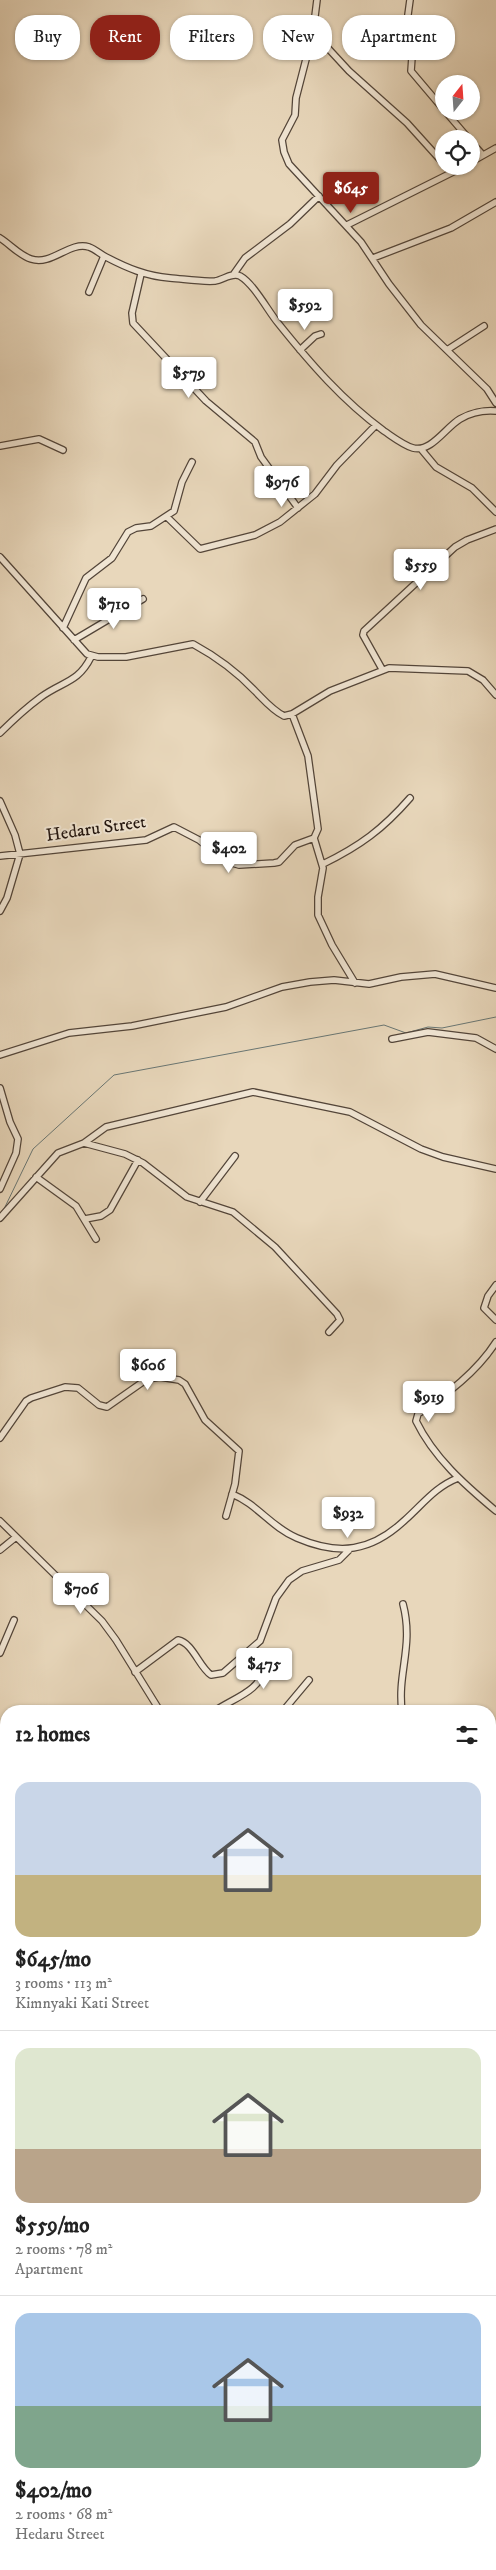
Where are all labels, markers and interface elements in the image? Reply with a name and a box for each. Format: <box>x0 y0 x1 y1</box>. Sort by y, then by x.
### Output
chip: Buy <box>15 15 80 60</box>
chip: Rent <box>90 15 160 60</box>
chip: Filters <box>170 15 253 60</box>
chip: New <box>263 15 332 60</box>
chip: Apartment <box>342 15 455 60</box>
north arrow <box>435 75 480 120</box>
map controls <box>435 75 480 175</box>
button: locate <box>435 130 480 175</box>
pin: $645 <box>321 172 381 214</box>
text: $645 <box>334 178 368 198</box>
pin: $592 <box>275 288 335 331</box>
text: $592 <box>289 295 321 315</box>
pin: $579 <box>159 356 219 399</box>
text: $579 <box>172 363 206 383</box>
pin: $976 <box>252 466 312 508</box>
text: $976 <box>265 472 299 492</box>
pin: $559 <box>391 548 451 591</box>
text: $559 <box>405 555 437 575</box>
pin: $710 <box>84 588 144 630</box>
text: $710 <box>98 594 130 614</box>
street label: Hedaru Street <box>45 811 148 847</box>
pin: $402 <box>199 832 259 874</box>
text: $402 <box>212 838 246 858</box>
pin: $606 <box>118 1348 178 1391</box>
text: $606 <box>131 1355 165 1375</box>
pin: $919 <box>399 1380 459 1423</box>
text: $919 <box>414 1387 444 1407</box>
pin: $932 <box>318 1496 378 1539</box>
text: $932 <box>333 1503 363 1523</box>
pin: $706 <box>51 1572 111 1615</box>
text: $706 <box>64 1579 98 1599</box>
pin: $475 <box>234 1648 294 1690</box>
text: $475 <box>247 1654 281 1674</box>
icon: filters <box>453 1721 481 1749</box>
text: 12 homes <box>15 1722 90 1748</box>
icon: home <box>203 1815 293 1905</box>
text: $645/mo <box>15 1947 91 1973</box>
text: 3 rooms · 113 m² <box>15 1973 112 1993</box>
text: Kimnyaki Kati Street <box>15 1993 149 2013</box>
icon: home <box>203 2080 293 2170</box>
text: $559/mo <box>15 2213 89 2239</box>
text: 2 rooms · 78 m² <box>15 2239 112 2259</box>
text: Apartment <box>15 2259 83 2279</box>
icon: home <box>203 2345 293 2435</box>
text: $402/mo <box>15 2478 92 2504</box>
text: 2 rooms · 68 m² <box>15 2504 112 2524</box>
text: Hedaru Street <box>15 2524 105 2544</box>

